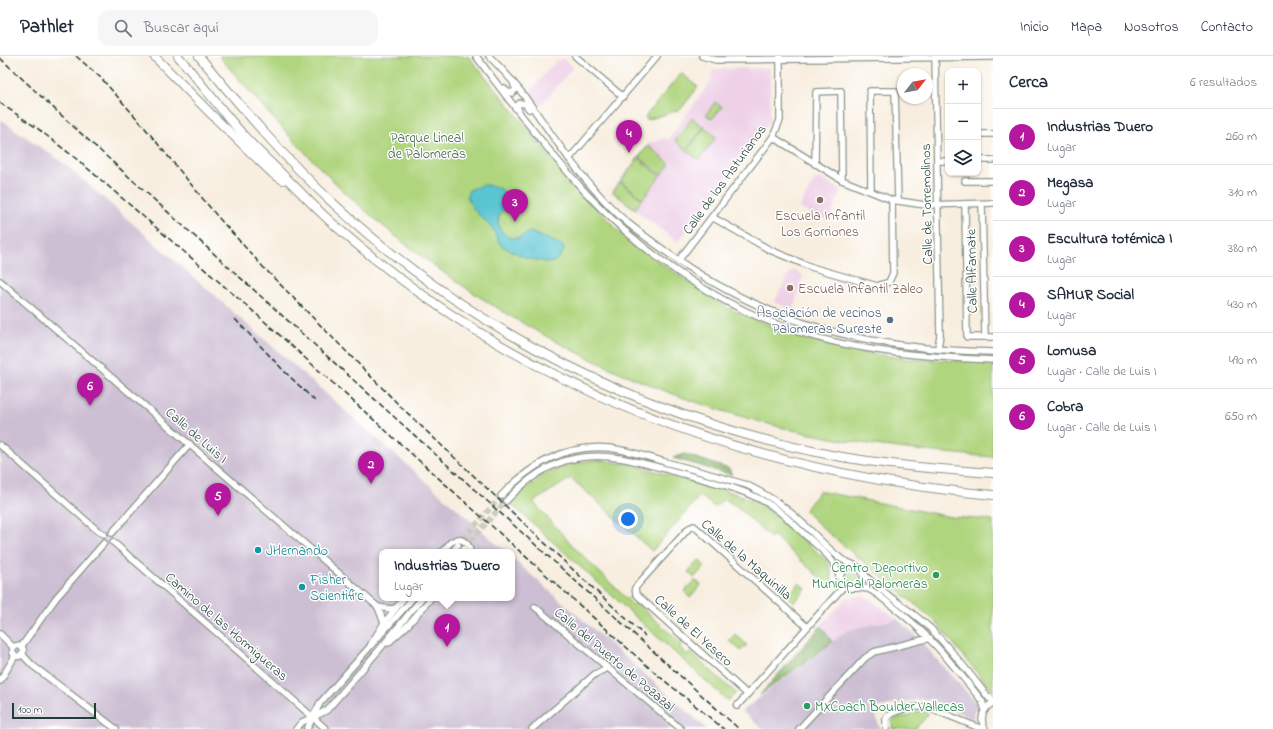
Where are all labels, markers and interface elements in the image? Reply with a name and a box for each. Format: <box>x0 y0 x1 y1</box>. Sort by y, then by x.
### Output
search box <box>98 10 378 46</box>
text: Pathlet <box>20 14 74 41</box>
icon: search <box>112 17 134 39</box>
text: Buscar aquí <box>144 17 219 39</box>
text: Inicio <box>1020 17 1049 38</box>
text: Mapa <box>1071 17 1102 38</box>
text: Nosotros <box>1124 17 1179 38</box>
text: Contacto <box>1201 17 1253 38</box>
north arrow <box>897 68 933 104</box>
map controls <box>945 68 981 176</box>
button: + <box>945 68 981 104</box>
text: Cerca <box>1009 70 1048 95</box>
text: 6 resultados <box>1190 73 1257 92</box>
button: − <box>945 104 981 140</box>
text: Industrias Duero <box>1047 116 1153 138</box>
pin: 4 <box>616 120 642 153</box>
street label: Calle de los Asturianos <box>678 120 772 239</box>
text: 1 <box>1020 127 1024 146</box>
text: 260 m <box>1226 127 1257 146</box>
park label: Parque Lineal de Palomeras <box>388 128 466 165</box>
text: Lugar <box>1047 138 1076 157</box>
button: layers <box>945 140 981 176</box>
street label: Calle de Torremolinos <box>916 143 939 265</box>
text: Megasa <box>1047 172 1093 194</box>
text: 2 <box>1019 183 1025 202</box>
text: 310 m <box>1229 183 1257 202</box>
pin: 3 <box>502 189 528 222</box>
text: Lugar <box>1047 194 1076 213</box>
marker: Escuela Infantil Los Gorriones <box>815 195 825 205</box>
place label: Escuela Infantil Los Gorriones <box>775 206 865 243</box>
street label: Calle Alfarnate <box>961 228 984 313</box>
text: Escultura totémica I <box>1047 228 1173 250</box>
text: 3 <box>1019 239 1025 258</box>
text: 380 m <box>1228 239 1257 258</box>
text: Lugar <box>1047 250 1076 269</box>
place label: Escuela Infantil Zaleo <box>798 279 923 300</box>
marker: Escuela Infantil Zaleo <box>785 283 795 293</box>
text: SAMUR Social <box>1047 284 1134 306</box>
text: 4 <box>1019 295 1025 314</box>
text: 430 m <box>1227 295 1257 314</box>
place label: Asociación de vecinos Palomeras Sureste <box>756 303 883 340</box>
text: Lugar <box>1047 306 1076 325</box>
marker: Asociación de vecinos Palomeras Sureste <box>885 315 895 325</box>
text: Lomusa <box>1047 340 1096 362</box>
text: 5 <box>1018 351 1026 370</box>
text: 490 m <box>1229 351 1257 370</box>
text: Lugar · Calle de Luis I <box>1047 362 1157 381</box>
pin: 6 <box>77 373 103 406</box>
text: Cobra <box>1047 396 1083 418</box>
street label: Calle de Luis I <box>160 403 232 469</box>
text: 6 <box>1019 407 1025 426</box>
text: 650 m <box>1225 407 1257 426</box>
text: Lugar · Calle de Luis I <box>1047 418 1157 437</box>
pin: 2 <box>358 451 384 484</box>
pin: 5 <box>205 483 231 516</box>
your location <box>618 509 638 529</box>
street label: Calle de la Maquinilla <box>696 515 796 606</box>
place label: JHernando <box>266 541 328 562</box>
marker: JHernando <box>253 545 263 555</box>
popup <box>379 549 515 601</box>
text: Industrias Duero <box>394 555 500 577</box>
place label: Centro Deportivo Municipal Palomeras <box>812 558 928 595</box>
street label: Camino de las Hormigueras <box>159 568 292 687</box>
place label: Fisher Scientific <box>309 570 364 607</box>
marker: Centro Deportivo Municipal Palomeras <box>931 570 941 580</box>
text: Lugar <box>394 577 423 596</box>
marker: Fisher Scientific <box>297 582 307 592</box>
street label: Calle de El Yesero <box>649 590 737 672</box>
street label: Calle del Puerto de Pozazal <box>549 603 679 717</box>
pin: 1 <box>434 614 460 647</box>
place label: MXCoach Boulder Vallecas <box>815 697 964 718</box>
scale bar <box>12 701 96 720</box>
marker: MXCoach Boulder Vallecas <box>802 701 812 711</box>
text: 100 m <box>18 702 42 718</box>

